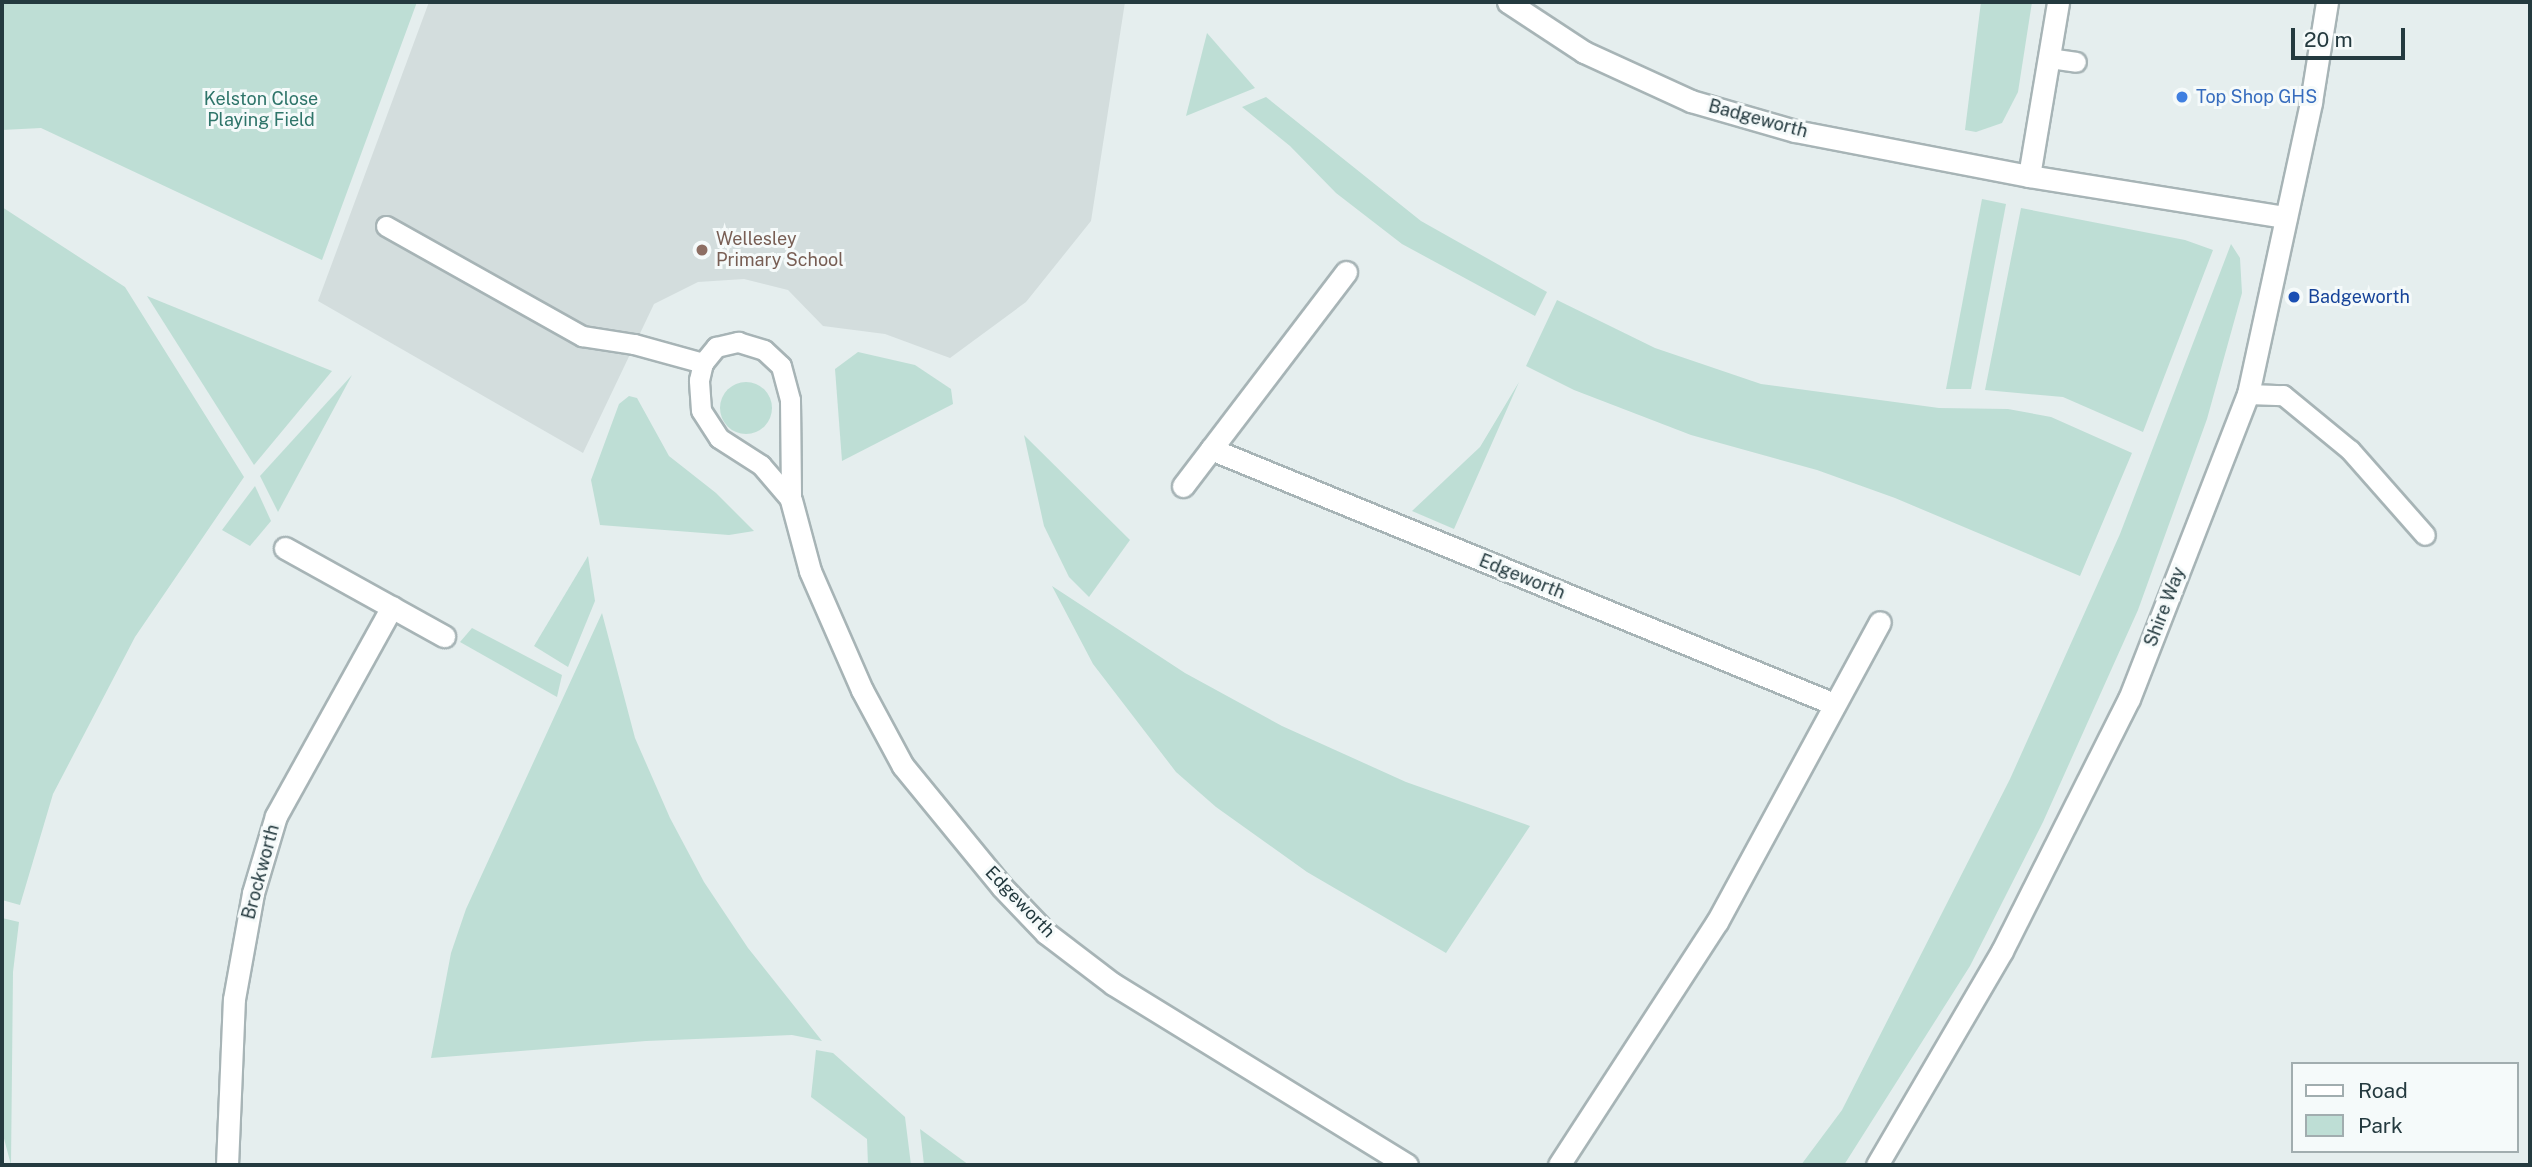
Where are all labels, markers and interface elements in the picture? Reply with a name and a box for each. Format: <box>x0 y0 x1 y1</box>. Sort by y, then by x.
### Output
scale bar <box>2294 14 2408 58</box>
text: 20 m <box>2304 27 2353 52</box>
place label: Top Shop GHS <box>2196 86 2317 108</box>
park label: Kelston Close Playing Field <box>204 89 318 132</box>
marker: Top Shop GHS <box>2174 89 2190 105</box>
street label: Badgeworth <box>1706 95 1810 143</box>
place label: Wellesley Primary School <box>716 229 844 272</box>
marker: Wellesley Primary School <box>694 242 710 258</box>
place label: Badgeworth <box>2308 286 2410 308</box>
marker: Badgeworth <box>2286 289 2302 305</box>
street label: Edgeworth <box>1476 550 1568 604</box>
street label: Shire Way <box>2140 564 2190 650</box>
street label: Brockworth <box>238 822 284 922</box>
street label: Edgeworth <box>981 862 1059 942</box>
legend <box>2290 1062 2518 1153</box>
text: Road <box>2358 1078 2408 1103</box>
text: Park <box>2358 1113 2403 1138</box>

